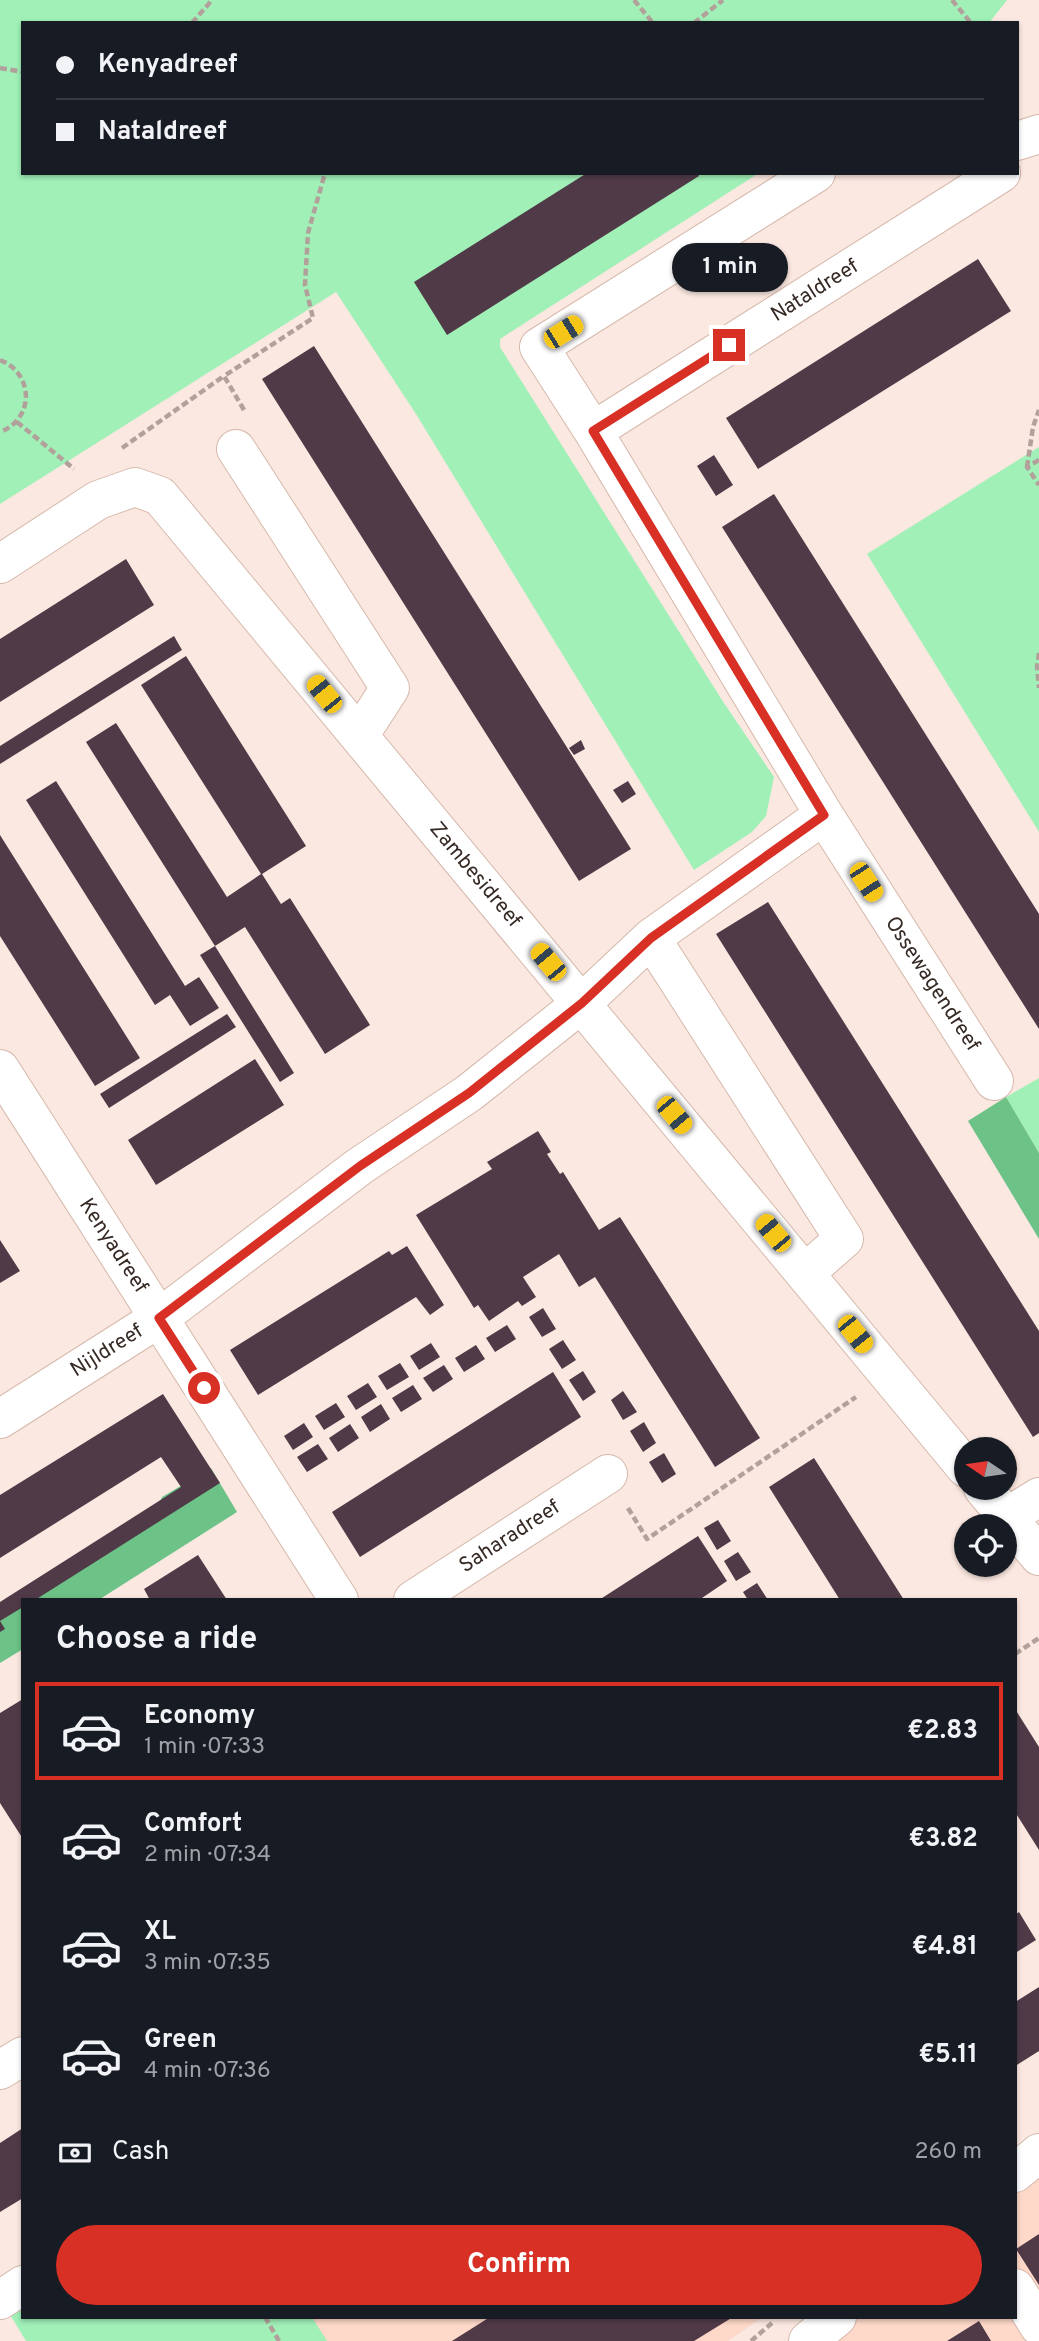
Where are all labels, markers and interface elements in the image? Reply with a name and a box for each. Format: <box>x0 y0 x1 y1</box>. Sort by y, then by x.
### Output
text: Kenyadreef <box>98 49 238 82</box>
text: Nataldreef <box>98 116 227 149</box>
callout: 1 min <box>671 244 787 292</box>
text: 1 min <box>702 253 758 282</box>
street label: Nataldreef <box>766 254 864 328</box>
car <box>540 312 587 352</box>
route end <box>713 329 745 361</box>
car <box>303 671 346 717</box>
street label: Zambesidreef <box>423 816 527 934</box>
car <box>846 859 887 905</box>
street label: Ossewagendreef <box>878 911 986 1057</box>
car <box>527 939 570 985</box>
car <box>653 1092 696 1138</box>
street label: Kenyadreef <box>72 1193 154 1299</box>
car <box>752 1210 795 1256</box>
car <box>834 1311 877 1357</box>
street label: Nijldreef <box>66 1318 148 1384</box>
route start <box>188 1372 220 1404</box>
north arrow <box>954 1437 1017 1500</box>
map controls <box>954 1437 1017 1577</box>
street label: Saharadreef <box>454 1494 566 1580</box>
button: locate <box>954 1514 1017 1577</box>
text: Choose a ride <box>56 1620 257 1660</box>
icon: car <box>60 1700 123 1763</box>
text: Economy <box>144 1700 255 1733</box>
text: €2.83 <box>907 1715 978 1748</box>
text: 1 min · 07:33 <box>144 1733 265 1762</box>
icon: car <box>60 1808 123 1871</box>
text: Comfort <box>144 1808 242 1841</box>
text: €3.82 <box>908 1823 978 1856</box>
text: 2 min · 07:34 <box>144 1841 271 1870</box>
icon: car <box>60 1916 123 1979</box>
text: XL <box>144 1916 176 1949</box>
text: €4.81 <box>912 1931 978 1964</box>
text: 3 min · 07:35 <box>144 1949 271 1978</box>
icon: car <box>60 2024 123 2087</box>
text: Green <box>144 2024 217 2057</box>
text: €5.11 <box>918 2039 978 2072</box>
text: 4 min · 07:36 <box>144 2057 271 2086</box>
icon: cash <box>56 2134 94 2172</box>
text: Cash <box>112 2136 169 2169</box>
text: 260 m <box>915 2138 982 2167</box>
button: Confirm <box>56 2225 982 2305</box>

